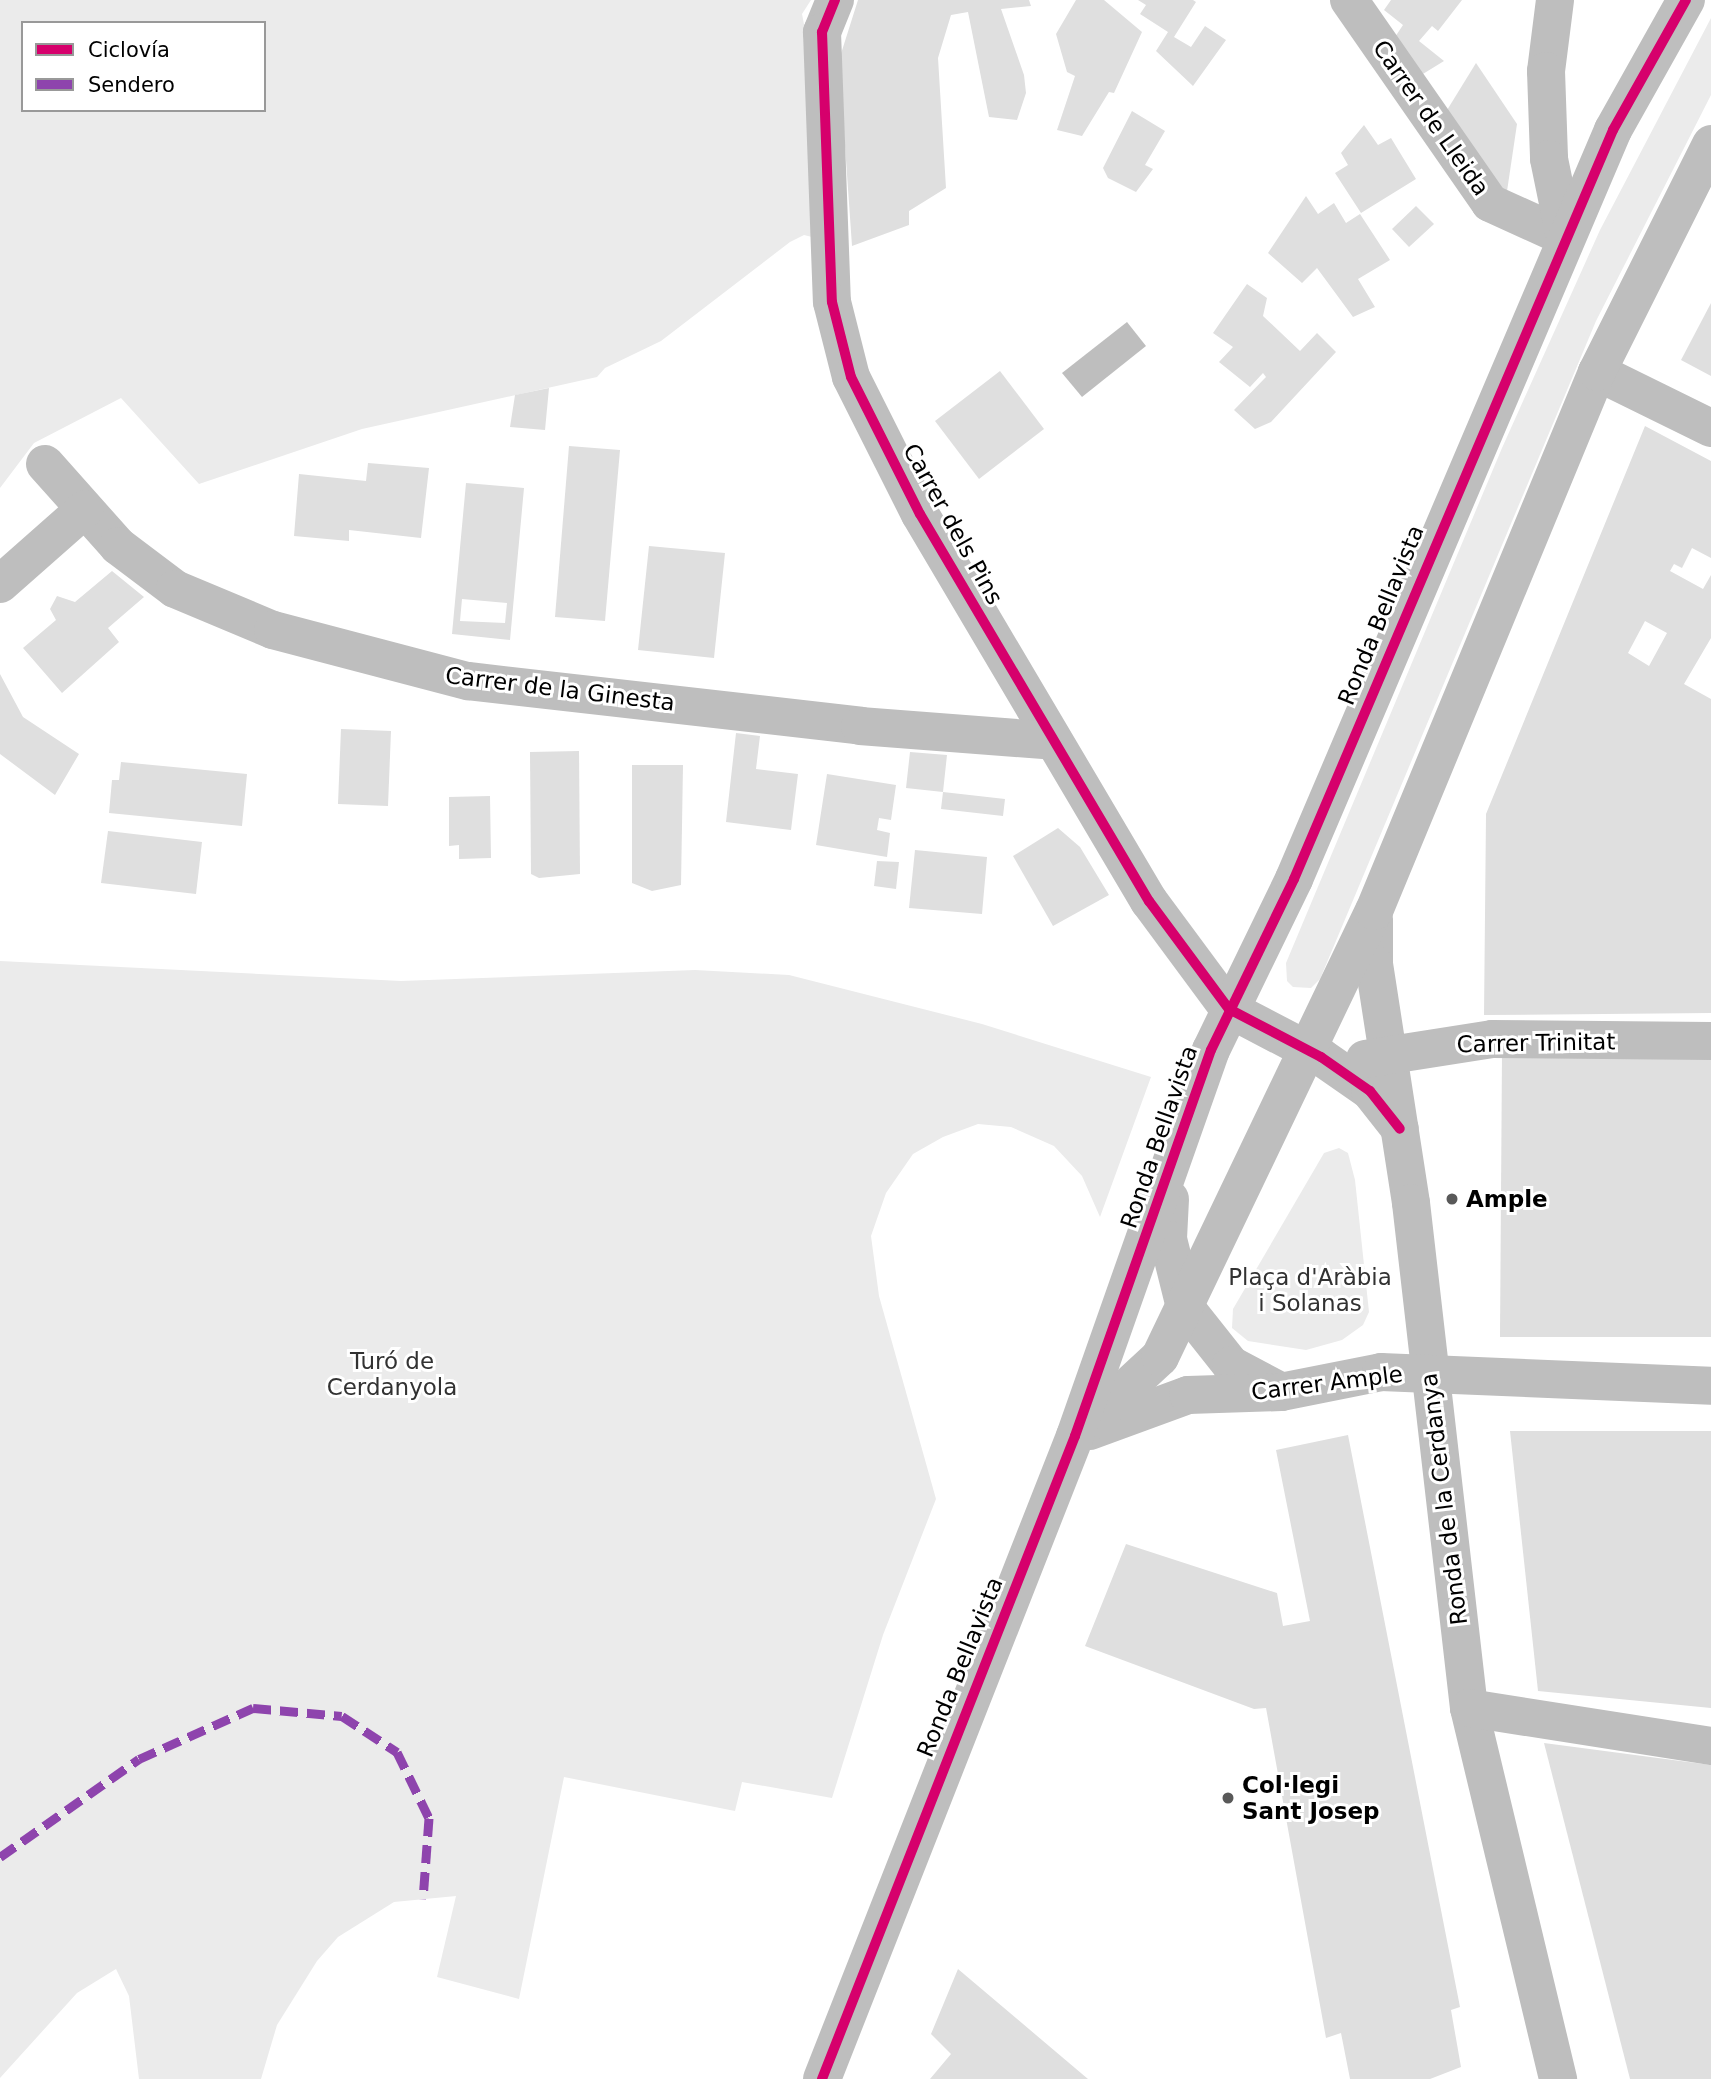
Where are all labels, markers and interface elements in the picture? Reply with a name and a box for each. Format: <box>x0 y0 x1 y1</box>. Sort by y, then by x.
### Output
legend <box>21 21 266 112</box>
street label: Carrer de Lleida <box>1367 35 1495 201</box>
text: Ciclovía <box>88 38 170 62</box>
text: Sendero <box>88 73 175 97</box>
street label: Carrer dels Pins <box>897 439 1009 609</box>
street label: Ronda Bellavista <box>1332 521 1430 709</box>
street label: Carrer de la Ginesta <box>444 661 676 717</box>
street label: Carrer Trinitat <box>1456 1028 1616 1058</box>
street label: Ronda Bellavista <box>1115 1042 1203 1232</box>
place label: Ample <box>1466 1185 1548 1213</box>
marker: Ample <box>1444 1191 1460 1207</box>
park label: Plaça d'Aràbia i Solanas <box>1228 1263 1392 1317</box>
park label: Turó de Cerdanyola <box>327 1347 457 1401</box>
street label: Carrer Ample <box>1250 1360 1404 1406</box>
street label: Ronda de la Cerdanya <box>1415 1371 1473 1627</box>
street label: Ronda Bellavista <box>911 1573 1009 1761</box>
place label: Col·legi Sant Josep <box>1242 1771 1380 1825</box>
marker: Col·legi Sant Josep <box>1220 1790 1236 1806</box>

